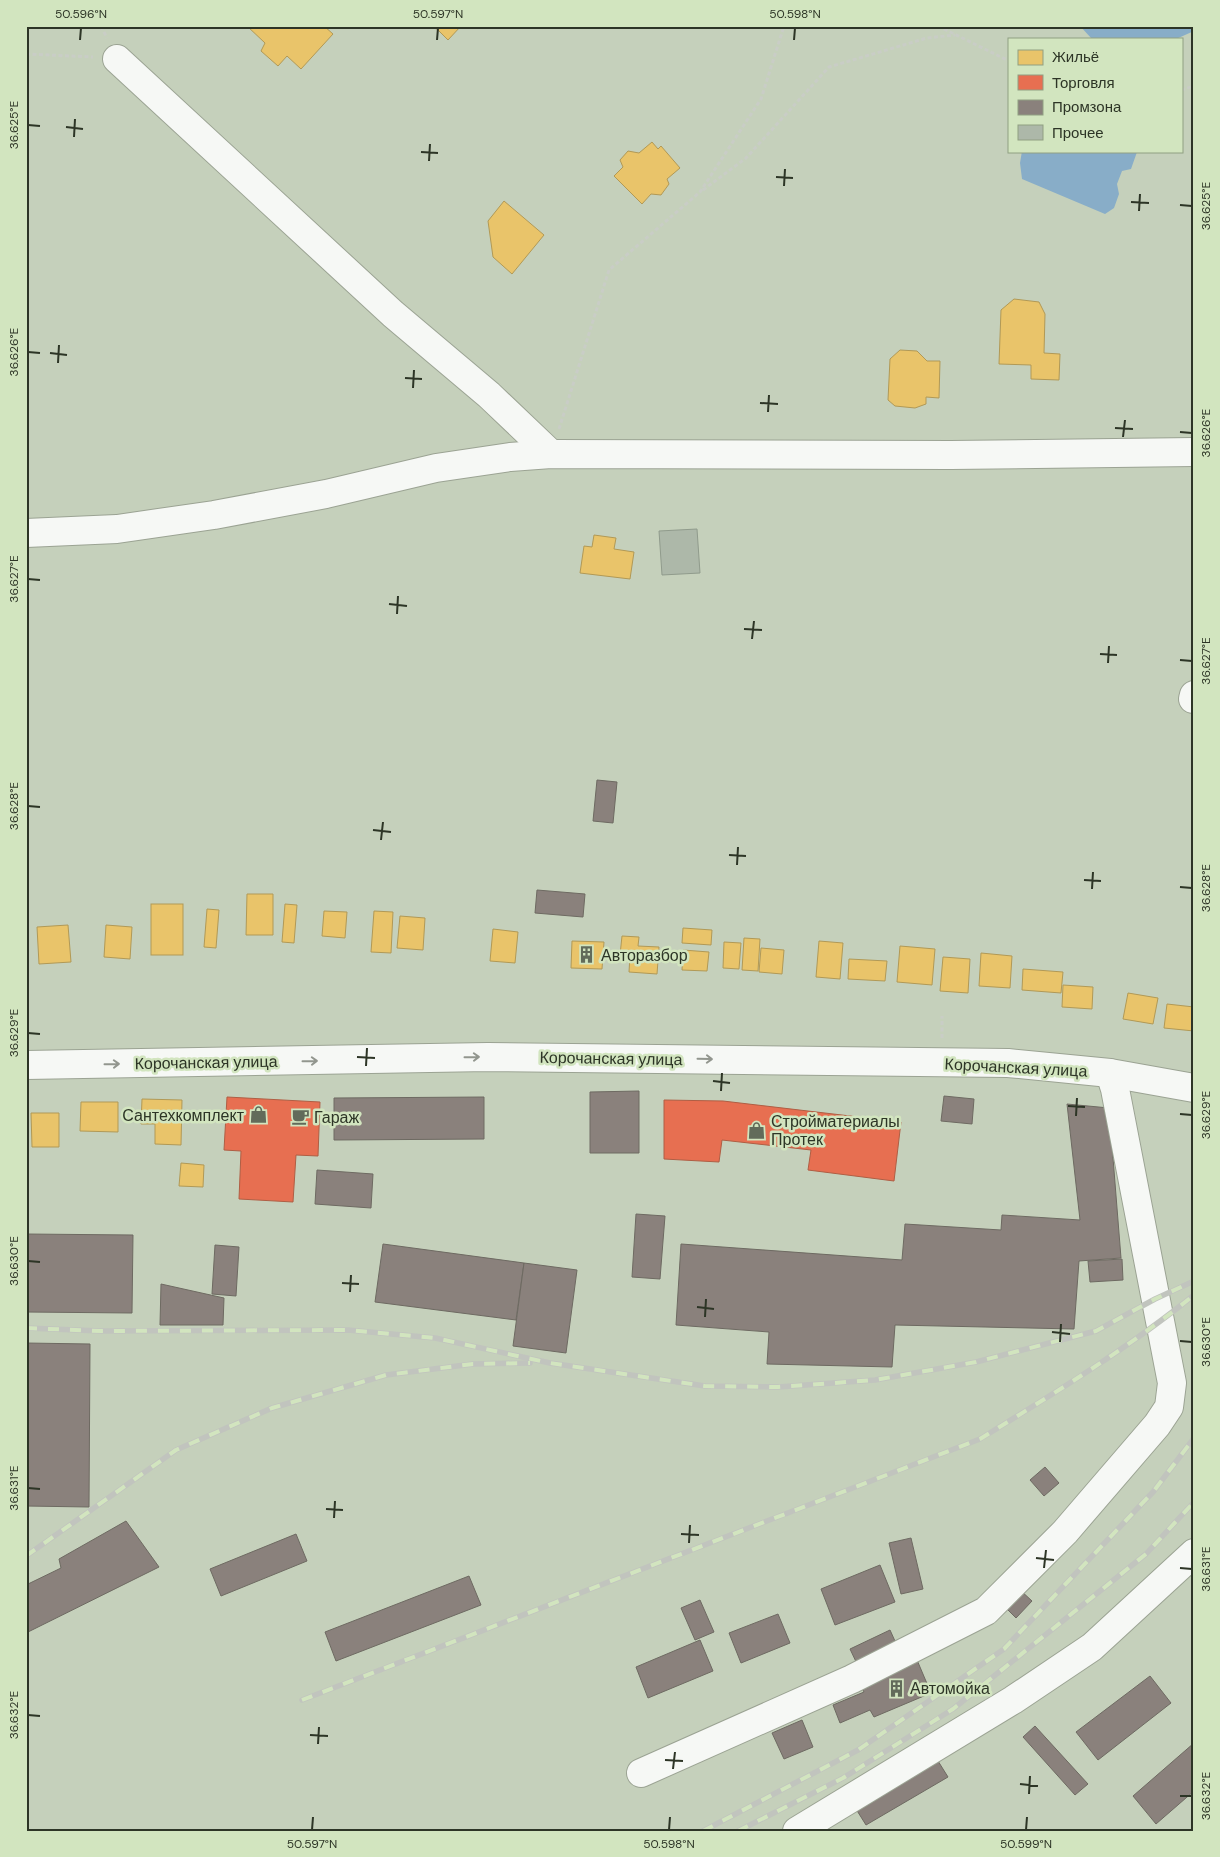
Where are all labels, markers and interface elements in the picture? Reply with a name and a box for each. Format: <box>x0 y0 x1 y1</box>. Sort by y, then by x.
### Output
text: 50.596°N <box>55 6 107 22</box>
text: 50.597°N <box>413 6 463 22</box>
text: 50.598°N <box>769 6 821 22</box>
legend <box>1008 38 1182 152</box>
text: Жильё <box>1052 47 1099 67</box>
text: Торговля <box>1052 73 1115 93</box>
text: Промзона <box>1052 97 1122 117</box>
text: 36.625°E <box>6 101 22 149</box>
text: Прочее <box>1052 123 1104 143</box>
text: 36.625°E <box>1198 182 1214 230</box>
text: 36.626°E <box>6 327 22 376</box>
text: 36.626°E <box>1198 408 1214 457</box>
text: 36.627°E <box>6 555 22 603</box>
text: 36.627°E <box>1198 637 1214 685</box>
text: 36.628°E <box>6 782 22 830</box>
text: 36.628°E <box>1198 864 1214 912</box>
building icon: Авторазбор <box>577 945 597 965</box>
place label: Авторазбор <box>601 945 688 966</box>
text: 36.629°E <box>6 1008 22 1057</box>
street label: Корочанская улица <box>539 1047 683 1070</box>
street label: Корочанская улица <box>134 1051 278 1074</box>
one-way arrow <box>464 1052 480 1062</box>
street label: Корочанская улица <box>944 1053 1088 1082</box>
one-way arrow <box>696 1054 713 1064</box>
one-way arrow <box>302 1056 318 1065</box>
one-way arrow <box>104 1059 120 1069</box>
text: 36.629°E <box>1198 1090 1214 1139</box>
place label: Сантехкомплект <box>122 1105 245 1126</box>
shop icon: Сантехкомплект <box>248 1105 268 1125</box>
cafe icon: Гараж <box>290 1107 310 1127</box>
place label: Гараж <box>314 1107 359 1128</box>
place label: Стройматериалы Протек <box>771 1111 900 1150</box>
shop icon: Стройматериалы Протек <box>747 1120 767 1140</box>
text: 36.630°E <box>6 1236 22 1286</box>
text: 36.630°E <box>1198 1317 1214 1367</box>
text: 36.631°E <box>6 1465 22 1511</box>
text: 36.631°E <box>1198 1546 1214 1592</box>
building icon: Автомойка <box>886 1678 906 1698</box>
place label: Автомойка <box>910 1678 990 1699</box>
text: 36.632°E <box>6 1690 22 1739</box>
text: 36.632°E <box>1198 1771 1214 1820</box>
text: 50.597°N <box>287 1836 337 1852</box>
text: 50.598°N <box>643 1836 695 1852</box>
text: 50.599°N <box>1000 1836 1052 1852</box>

